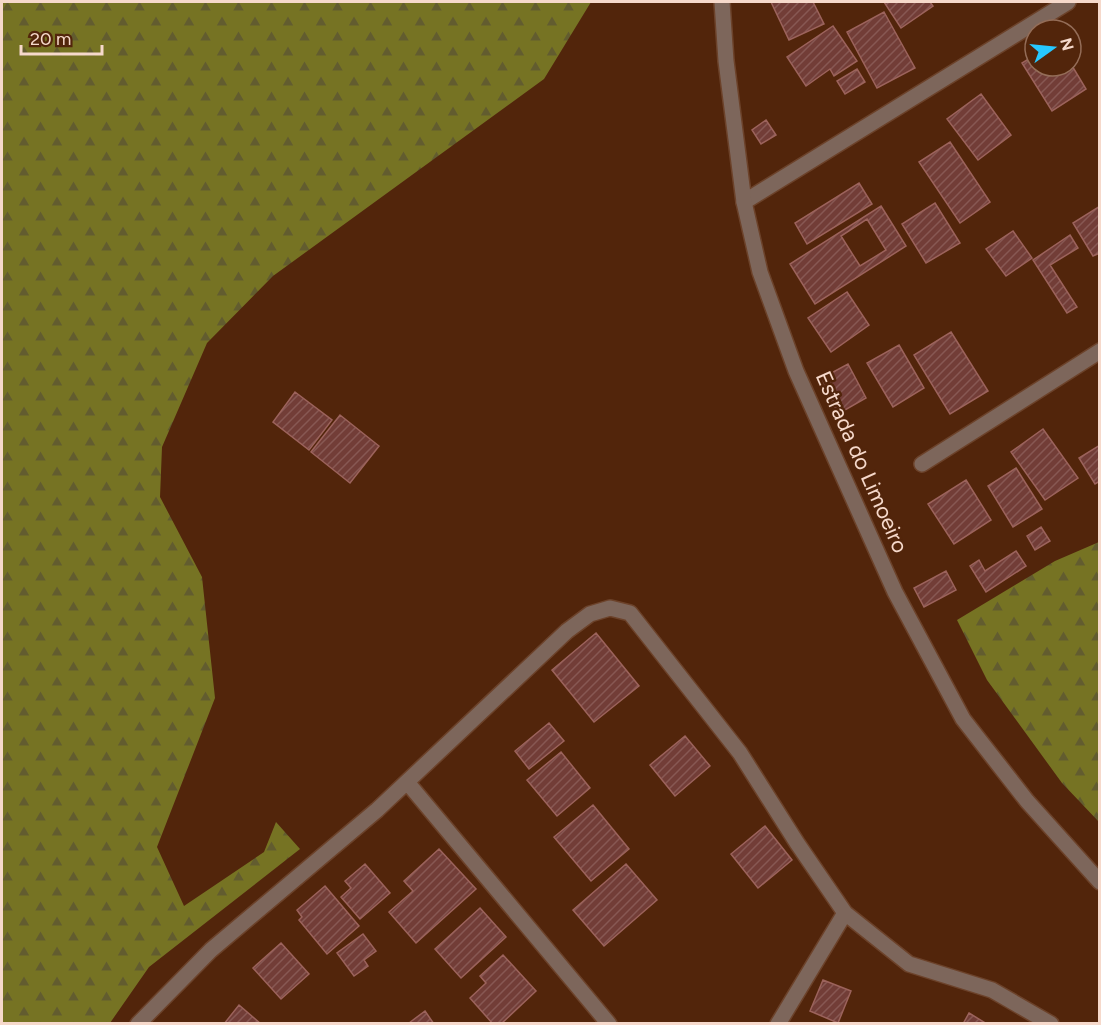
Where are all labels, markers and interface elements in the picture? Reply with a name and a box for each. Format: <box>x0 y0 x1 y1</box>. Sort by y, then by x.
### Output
scale bar <box>21 18 102 56</box>
north arrow <box>1023 18 1083 78</box>
text: 20 m <box>30 28 71 50</box>
text: N <box>1056 36 1078 53</box>
street label: Estrada do Limoeiro <box>810 367 914 557</box>

